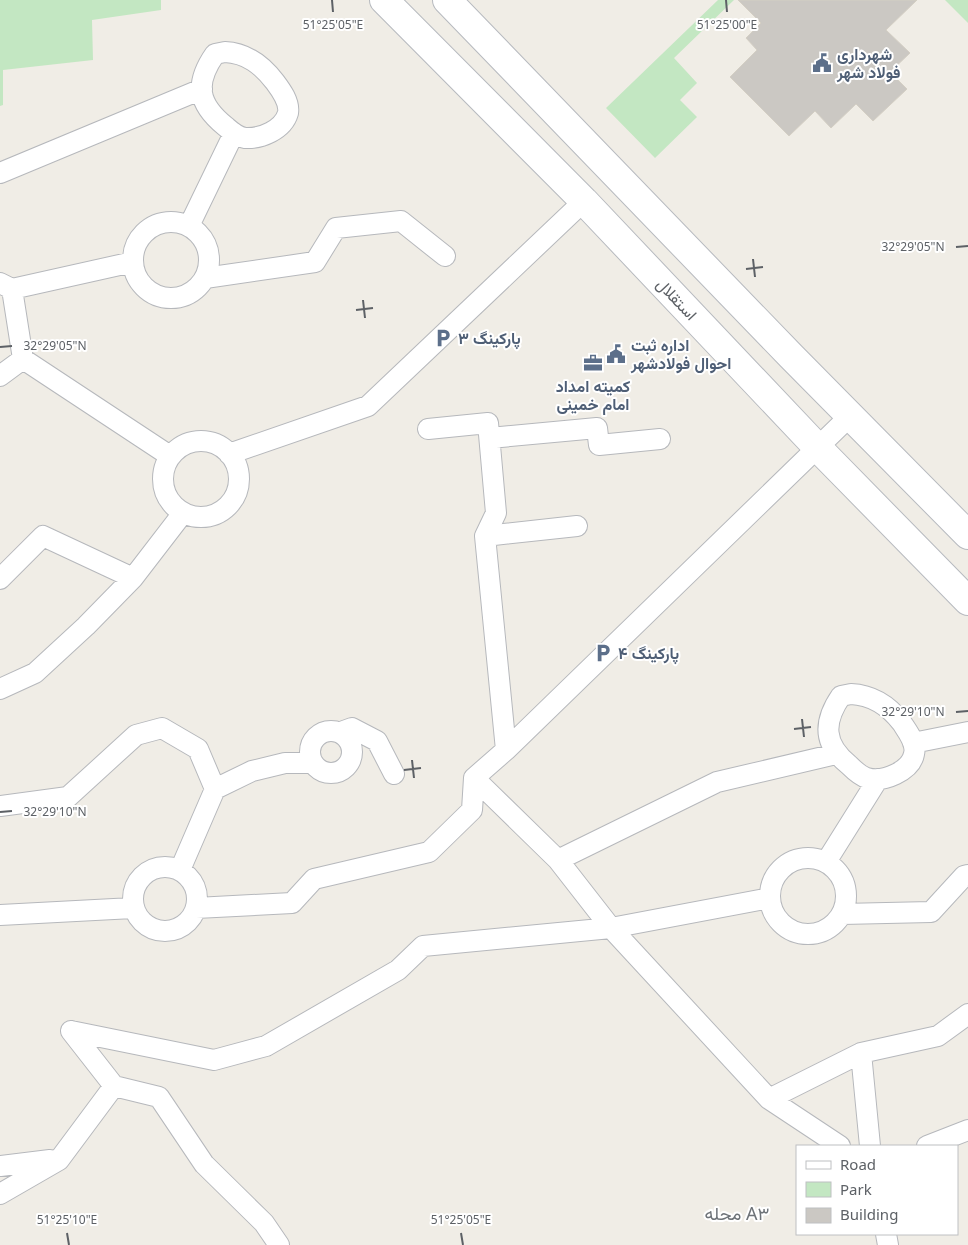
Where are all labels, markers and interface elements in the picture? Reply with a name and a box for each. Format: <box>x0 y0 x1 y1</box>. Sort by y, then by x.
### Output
text: 51°25'05"E <box>303 16 363 33</box>
text: 51°25'00"E <box>697 16 757 33</box>
place label: شهرداری فولاد شهر <box>836 43 900 83</box>
public building icon: شهرداری فولاد شهر <box>811 52 833 74</box>
text: 32°29'05"N <box>881 238 945 255</box>
street label: استقلال <box>652 273 702 325</box>
parking icon: پارکینگ ۳ <box>432 327 454 349</box>
place label: پارکینگ ۳ <box>458 327 521 350</box>
place label: اداره ثبت احوال فولادشهر <box>630 334 731 374</box>
text: 32°29'05"N <box>23 337 87 354</box>
public building icon: اداره ثبت احوال فولادشهر <box>605 343 627 365</box>
office icon: کمیته امداد امام خمینی <box>582 352 604 374</box>
place label: کمیته امداد امام خمینی <box>556 375 630 415</box>
parking icon: پارکینگ ۴ <box>592 642 614 664</box>
place label: پارکینگ ۴ <box>618 642 679 665</box>
text: 32°29'10"N <box>881 703 945 720</box>
text: 32°29'10"N <box>23 803 87 820</box>
legend <box>796 1145 958 1235</box>
text: Road <box>840 1154 876 1174</box>
text: Park <box>840 1179 872 1199</box>
district label: محله A۳ <box>705 1201 769 1225</box>
text: Building <box>840 1204 898 1224</box>
text: 51°25'10"E <box>37 1211 97 1228</box>
text: 51°25'05"E <box>431 1211 491 1228</box>

